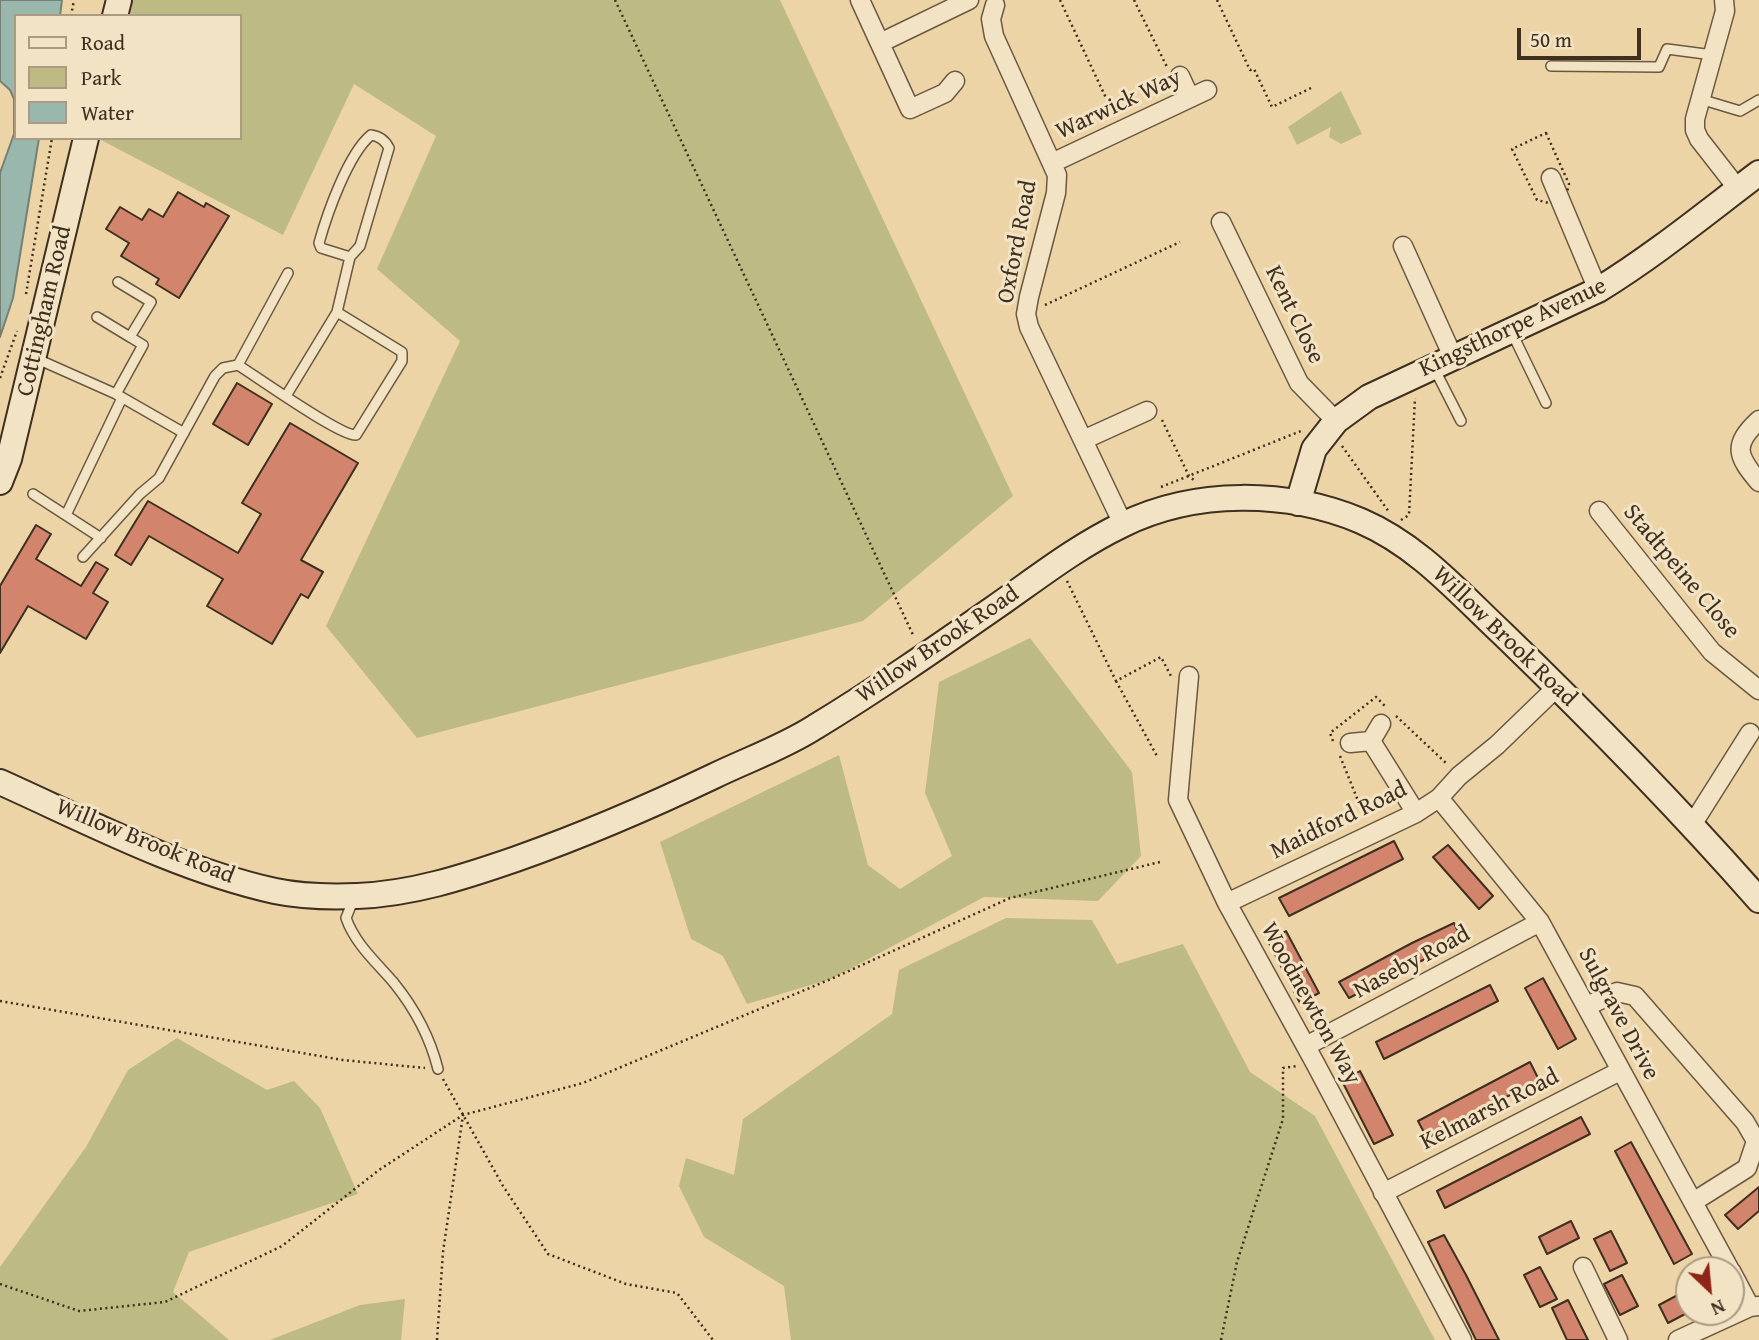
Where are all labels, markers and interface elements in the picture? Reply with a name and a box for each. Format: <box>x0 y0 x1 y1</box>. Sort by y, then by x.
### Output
legend <box>14 14 242 140</box>
scale bar <box>1521 14 1645 58</box>
text: 50 m <box>1530 24 1572 55</box>
text: Road <box>81 27 125 58</box>
text: Park <box>81 62 122 93</box>
street label: Warwick Way <box>1052 63 1186 147</box>
text: Water <box>81 97 134 128</box>
street label: Oxford Road <box>992 178 1044 306</box>
street label: Cottingham Road <box>11 223 79 399</box>
street label: Kent Close <box>1258 261 1330 369</box>
street label: Kingsthorpe Avenue <box>1415 272 1611 384</box>
street label: Stadtpeine Close <box>1616 499 1746 645</box>
street label: Willow Brook Road <box>1426 561 1582 713</box>
street label: Willow Brook Road <box>851 580 1025 710</box>
street label: Maidford Road <box>1266 776 1412 866</box>
street label: Willow Brook Road <box>51 793 239 891</box>
street label: Woodnewton Way <box>1254 918 1366 1090</box>
street label: Naseby Road <box>1349 920 1475 1006</box>
street label: Sulgrave Drive <box>1571 943 1665 1085</box>
street label: Kelmarsh Road <box>1416 1063 1564 1157</box>
north arrow <box>1675 1256 1745 1326</box>
text: N <box>1706 1293 1730 1323</box>

